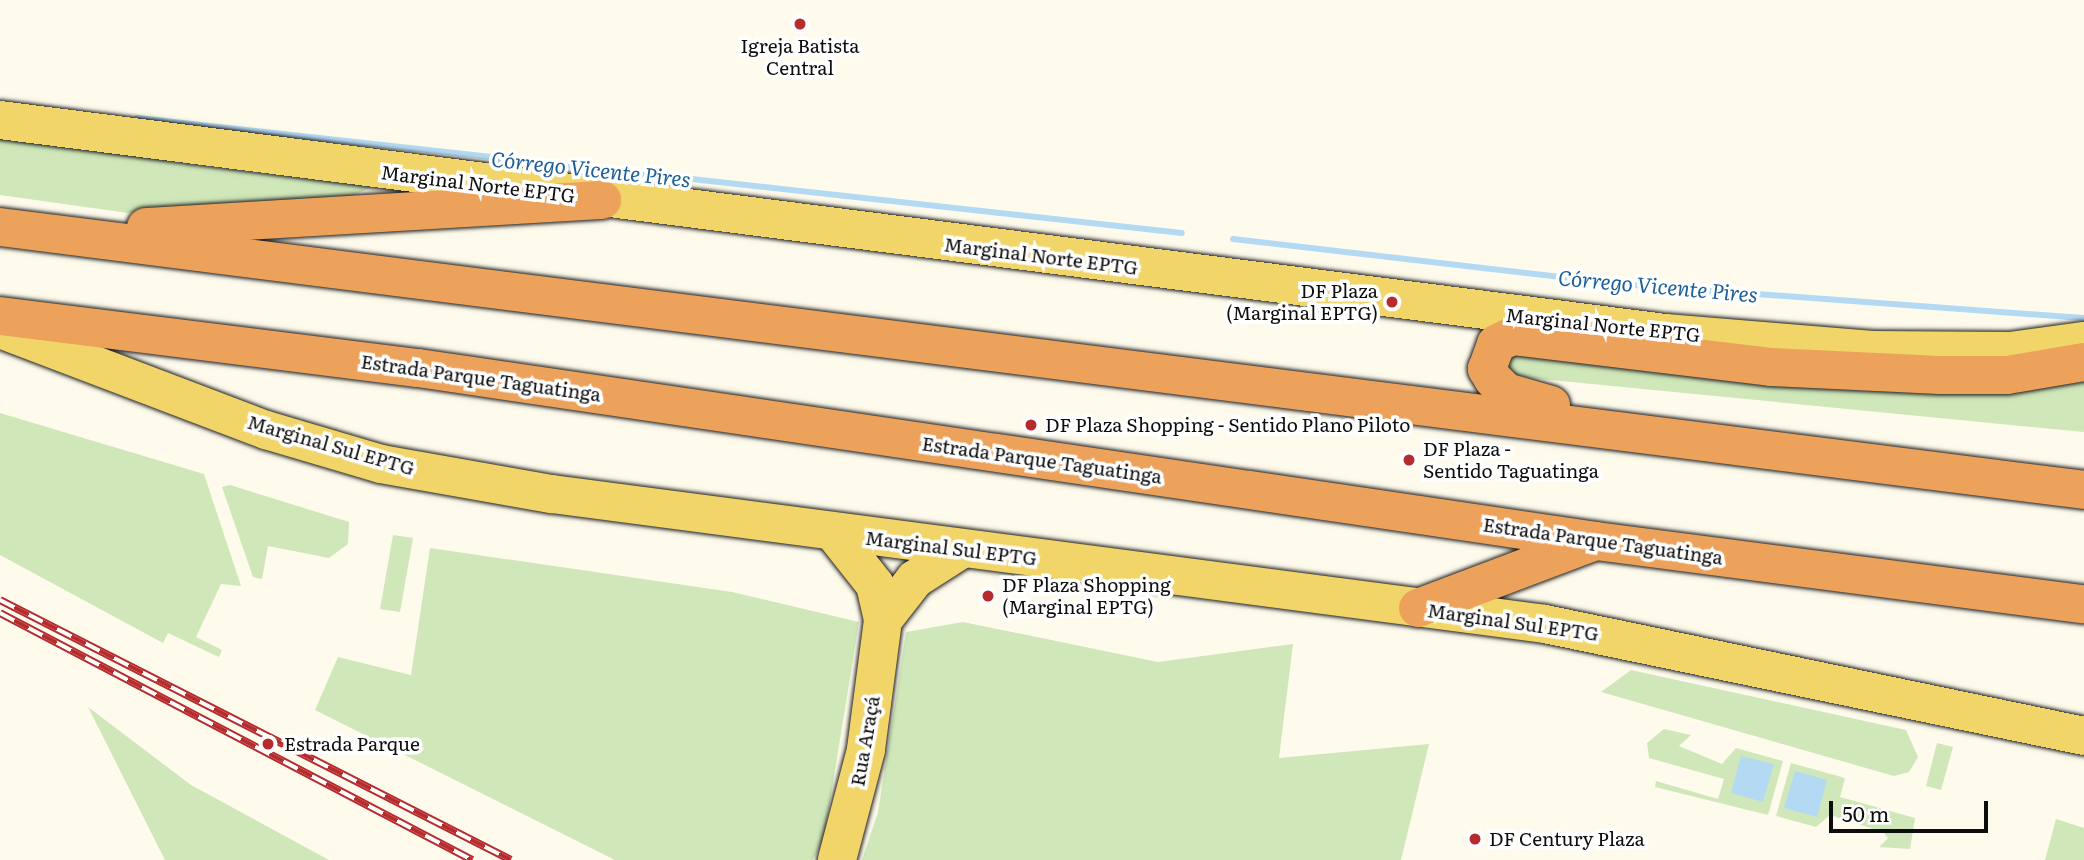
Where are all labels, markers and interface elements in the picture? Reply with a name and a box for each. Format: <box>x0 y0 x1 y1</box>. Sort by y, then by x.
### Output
marker: Igreja Batista Central <box>792 16 808 32</box>
place label: Igreja Batista Central <box>741 35 859 79</box>
water label: Córrego Vicente Pires <box>490 145 692 191</box>
street label: Marginal Norte EPTG <box>380 161 576 207</box>
street label: Marginal Norte EPTG <box>943 233 1139 279</box>
water label: Córrego Vicente Pires <box>1557 264 1759 306</box>
place label: DF Plaza (Marginal EPTG) <box>1226 280 1378 324</box>
marker: DF Plaza (Marginal EPTG) <box>1384 294 1400 310</box>
street label: Marginal Norte EPTG <box>1505 303 1701 347</box>
street label: Estrada Parque Taguatinga <box>359 350 603 406</box>
street label: Marginal Sul EPTG <box>245 410 417 480</box>
place label: DF Plaza Shopping - Sentido Plano Piloto <box>1045 414 1410 436</box>
marker: DF Plaza Shopping - Sentido Plano Piloto <box>1023 417 1039 433</box>
street label: Estrada Parque Taguatinga <box>920 432 1164 488</box>
place label: DF Plaza - Sentido Taguatinga <box>1423 438 1599 482</box>
marker: DF Plaza - Sentido Taguatinga <box>1401 452 1417 468</box>
street label: Estrada Parque Taguatinga <box>1481 513 1725 569</box>
street label: Marginal Sul EPTG <box>864 526 1038 570</box>
place label: DF Plaza Shopping (Marginal EPTG) <box>1002 574 1171 618</box>
marker: DF Plaza Shopping (Marginal EPTG) <box>980 588 996 604</box>
street label: Marginal Sul EPTG <box>1426 599 1600 645</box>
street label: Rua Araçá <box>846 694 884 788</box>
place label: Estrada Parque <box>284 733 420 755</box>
marker: Estrada Parque <box>258 734 278 754</box>
scale bar <box>1832 786 1991 830</box>
text: 50 m <box>1842 797 1889 828</box>
place label: DF Century Plaza <box>1489 828 1645 850</box>
marker: DF Century Plaza <box>1467 831 1483 847</box>

